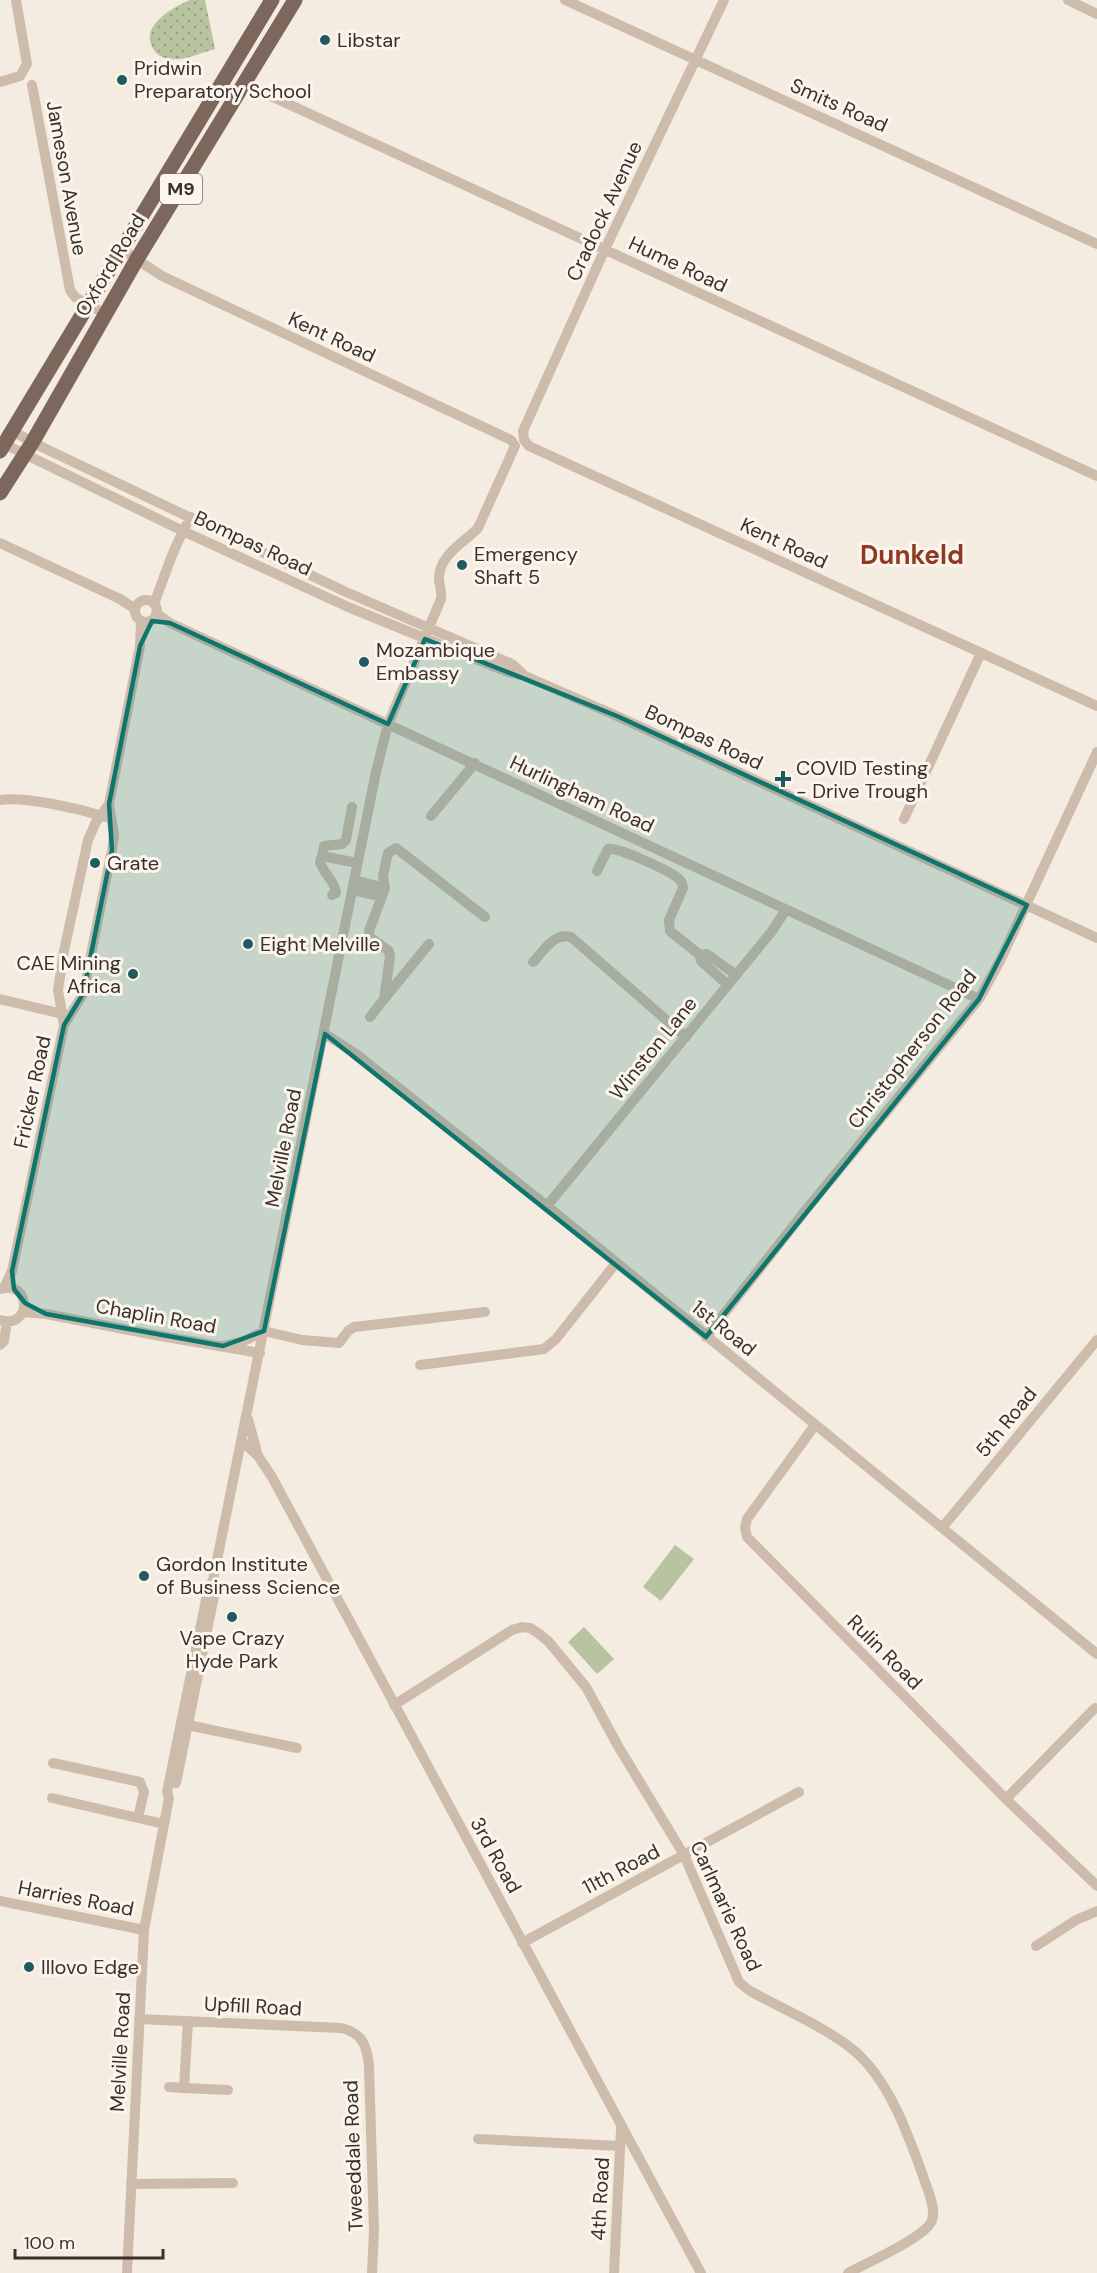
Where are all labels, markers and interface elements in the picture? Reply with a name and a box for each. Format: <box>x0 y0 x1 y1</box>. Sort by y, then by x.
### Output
place label: Libstar <box>337 27 401 53</box>
marker: Libstar <box>318 33 332 47</box>
place label: Pridwin Preparatory School <box>134 55 311 104</box>
street label: Smits Road <box>786 72 892 138</box>
marker: Pridwin Preparatory School <box>115 73 129 87</box>
street label: Jameson Avenue <box>41 99 93 257</box>
street label: Cradock Avenue <box>560 137 648 285</box>
road number: M9 <box>160 174 202 204</box>
street label: Oxford Road <box>69 209 151 321</box>
street label: Hume Road <box>624 230 732 298</box>
street label: Kent Road <box>284 305 380 369</box>
street label: Bompas Road <box>190 504 316 582</box>
street label: Kent Road <box>736 511 832 575</box>
district label: Dunkeld <box>860 538 964 572</box>
place label: Emergency Shaft 5 <box>474 541 578 590</box>
marker: Emergency Shaft 5 <box>455 558 469 572</box>
place label: Mozambique Embassy <box>376 637 495 686</box>
marker: Mozambique Embassy <box>357 655 371 669</box>
street label: Bompas Road <box>641 698 767 776</box>
street label: Hurlingham Road <box>506 749 658 839</box>
place label: COVID Testing - Drive Trough <box>796 755 928 804</box>
marker: COVID Testing - Drive Trough <box>774 770 792 788</box>
place label: Grate <box>107 850 159 876</box>
marker: Grate <box>88 856 102 870</box>
place label: Eight Melville <box>260 931 380 957</box>
marker: Eight Melville <box>241 937 255 951</box>
place label: CAE Mining Africa <box>17 950 121 999</box>
street label: Christopherson Road <box>842 964 982 1134</box>
marker: CAE Mining Africa <box>126 967 140 981</box>
street label: Winston Lane <box>603 991 703 1105</box>
street label: Fricker Road <box>7 1033 57 1151</box>
street label: Melville Road <box>259 1087 307 1209</box>
street label: Chaplin Road <box>94 1293 218 1339</box>
street label: 1st Road <box>686 1294 762 1362</box>
street label: 5th Road <box>970 1381 1042 1463</box>
place label: Gordon Institute of Business Science <box>156 1551 340 1600</box>
marker: Gordon Institute of Business Science <box>137 1569 151 1583</box>
street label: Rulin Road <box>842 1609 928 1695</box>
marker: Vape Crazy Hyde Park <box>225 1610 239 1624</box>
place label: Vape Crazy Hyde Park <box>179 1625 285 1674</box>
street label: 3rd Road <box>464 1812 528 1898</box>
street label: Carlmarie Road <box>684 1837 768 1975</box>
street label: 11th Road <box>578 1838 664 1900</box>
street label: Harries Road <box>16 1874 136 1922</box>
place label: Illovo Edge <box>41 1954 139 1980</box>
marker: Illovo Edge <box>22 1960 36 1974</box>
street label: Upfill Road <box>204 1990 302 2022</box>
street label: Melville Road <box>104 1991 136 2113</box>
street label: Tweeddale Road <box>337 2080 369 2232</box>
street label: 4th Road <box>585 2157 615 2241</box>
scale bar <box>15 2222 164 2260</box>
text: 100 m <box>24 2231 75 2255</box>

